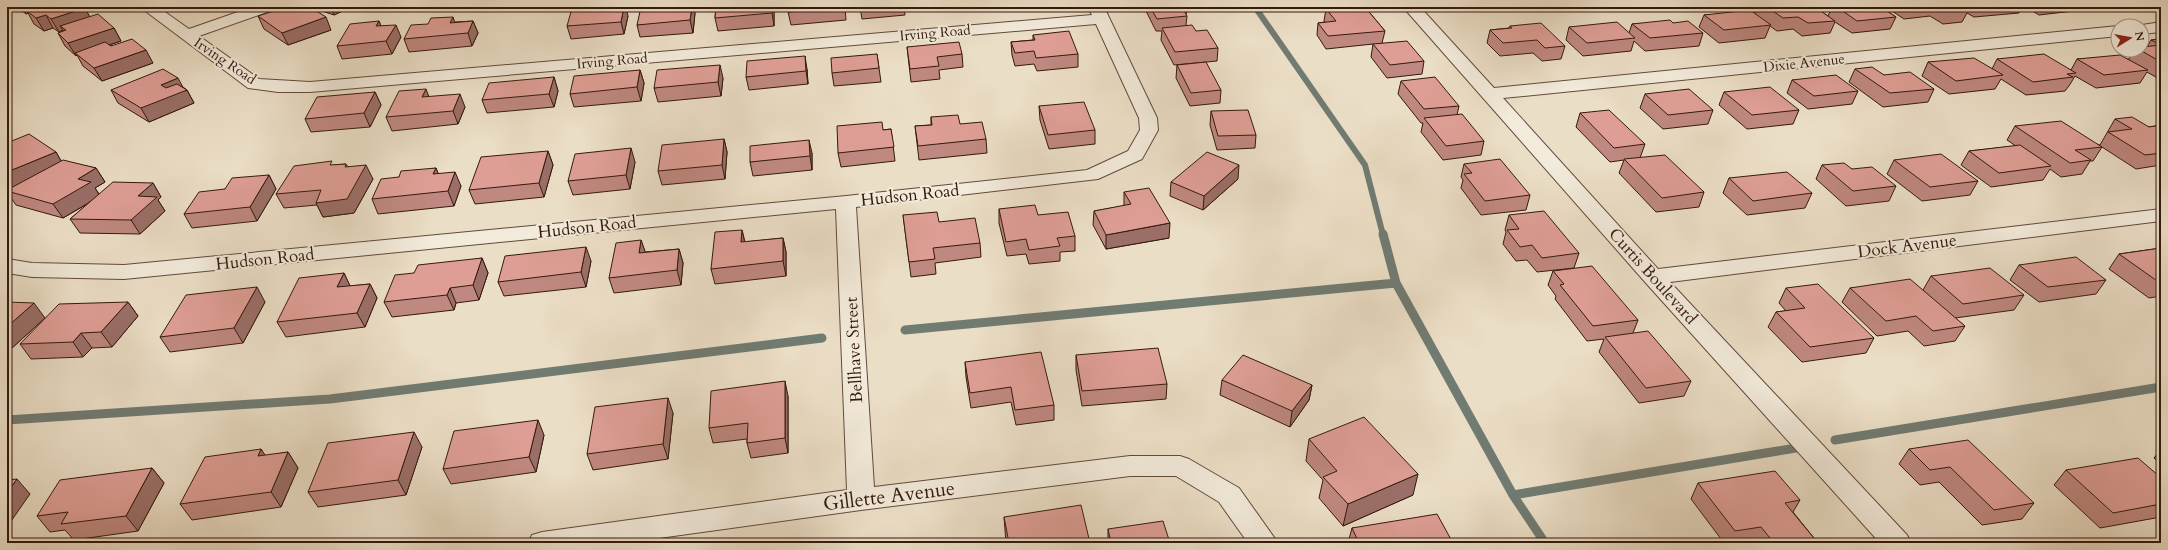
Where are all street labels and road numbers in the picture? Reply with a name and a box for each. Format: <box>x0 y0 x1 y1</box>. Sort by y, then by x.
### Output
street label: Irving Road <box>899 20 972 46</box>
street label: Irving Road <box>190 33 260 89</box>
street label: Irving Road <box>576 48 649 74</box>
street label: Dixie Avenue <box>1762 49 1846 77</box>
street label: Hudson Road <box>860 178 960 212</box>
street label: Hudson Road <box>537 210 637 244</box>
street label: Curtis Boulevard <box>1604 223 1702 329</box>
street label: Dock Avenue <box>1856 229 1958 263</box>
street label: Hudson Road <box>215 242 315 276</box>
street label: Bellhave Street <box>840 296 868 404</box>
street label: Gillette Avenue <box>822 475 956 517</box>

